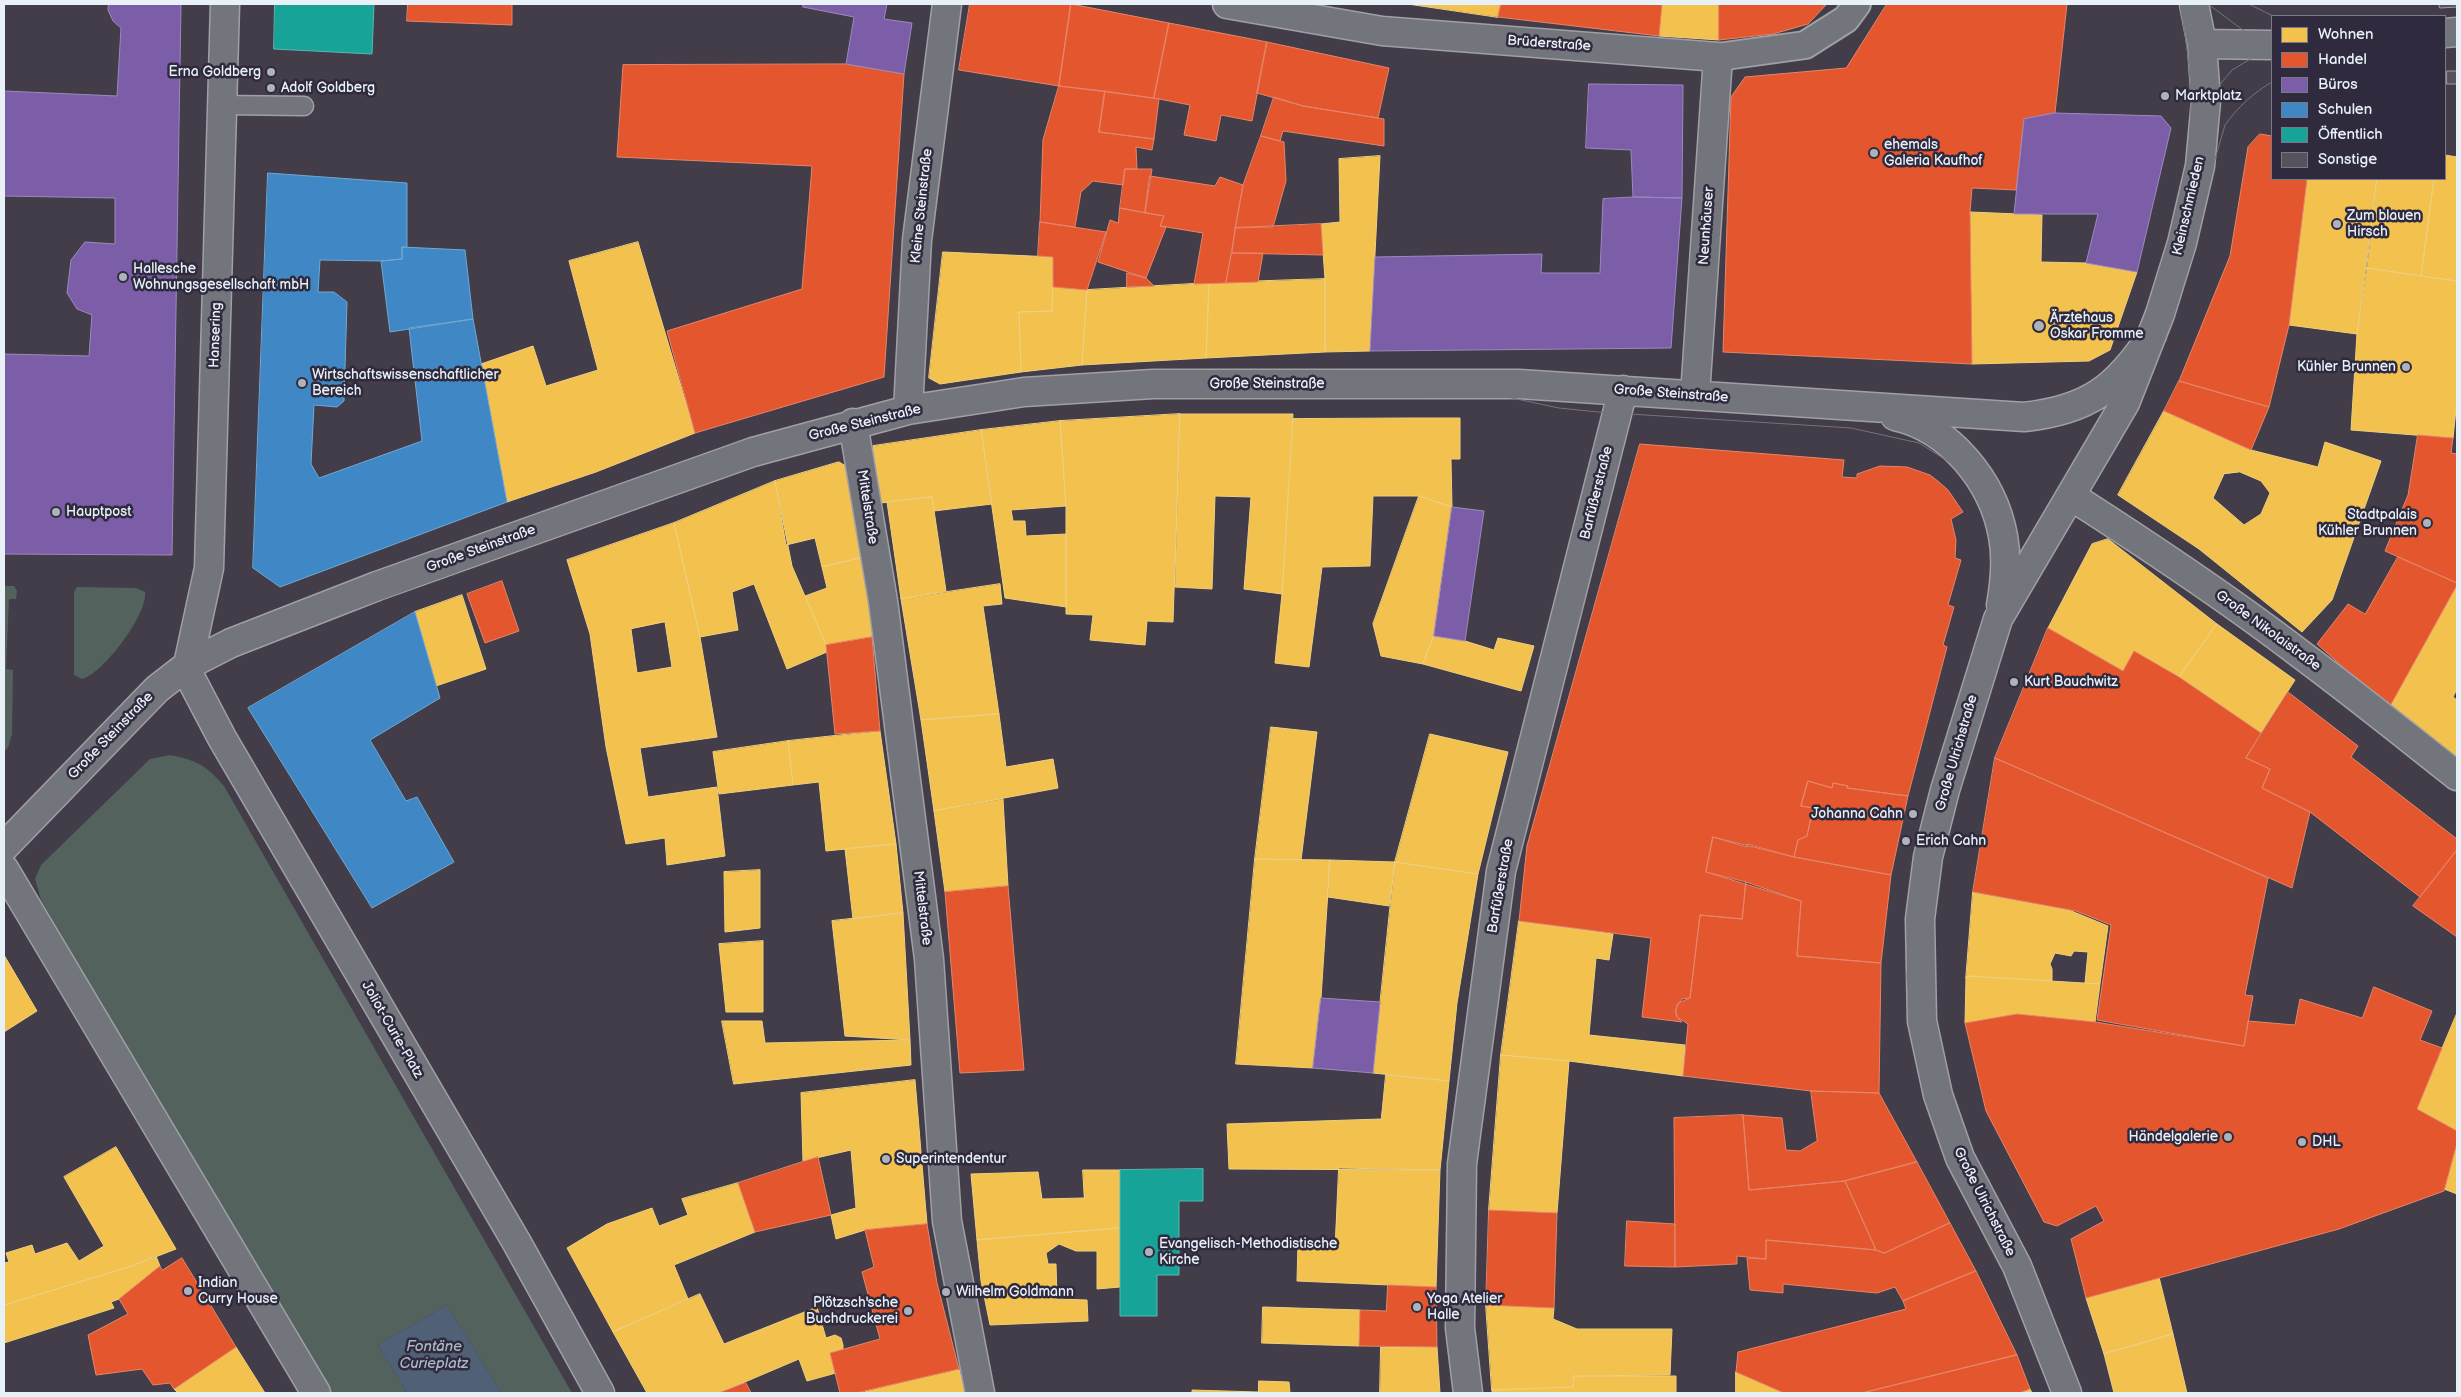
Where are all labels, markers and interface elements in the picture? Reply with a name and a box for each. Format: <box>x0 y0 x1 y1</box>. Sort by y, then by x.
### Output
legend <box>2271 15 2446 180</box>
text: Wohnen <box>2318 25 2373 44</box>
street label: Brüderstraße <box>1507 33 1591 55</box>
text: Handel <box>2318 50 2367 69</box>
place label: Erna Goldberg <box>169 64 261 80</box>
marker: Erna Goldberg <box>265 66 277 78</box>
text: Büros <box>2318 75 2358 94</box>
place label: Adolf Goldberg <box>281 80 375 96</box>
marker: Adolf Goldberg <box>265 82 277 94</box>
place label: Marktplatz <box>2175 88 2242 104</box>
marker: Marktplatz <box>2159 90 2171 102</box>
text: Schulen <box>2318 100 2372 119</box>
text: Öffentlich <box>2318 125 2383 144</box>
place label: ehemals Galeria Kaufhof <box>1884 137 1983 170</box>
marker: ehemals Galeria Kaufhof <box>1868 147 1880 159</box>
street label: Kleine Steinstraße <box>908 148 936 264</box>
text: Sonstige <box>2318 150 2377 169</box>
street label: Kleinschmieden <box>2169 155 2209 257</box>
street label: Neunhäuser <box>1696 186 1718 266</box>
place label: Zum blauen Hirsch <box>2347 208 2421 240</box>
marker: Zum blauen Hirsch <box>2331 218 2343 230</box>
place label: Hallesche Wohnungsgesellschaft mbH <box>133 261 309 294</box>
marker: Hallesche Wohnungsgesellschaft mbH <box>117 271 129 283</box>
street label: Hansering <box>206 302 226 368</box>
place label: Ärztehaus Oskar Fromme <box>2050 310 2144 342</box>
marker: Ärztehaus Oskar Fromme <box>2032 319 2046 333</box>
place label: Kühler Brunnen <box>2297 359 2396 375</box>
marker: Kühler Brunnen <box>2400 361 2412 373</box>
place label: Wirtschaftswissenschaftlicher Bereich <box>312 367 498 400</box>
street label: Große Steinstraße <box>1210 376 1324 392</box>
marker: Wirtschaftswissenschaftlicher Bereich <box>296 377 308 389</box>
street label: Große Steinstraße <box>1613 382 1729 406</box>
street label: Große Steinstraße <box>807 401 923 445</box>
street label: Barfüßerstraße <box>1577 445 1617 541</box>
street label: Mittelstraße <box>853 469 881 545</box>
place label: Hauptpost <box>66 504 132 520</box>
marker: Hauptpost <box>50 506 62 518</box>
place label: Stadtpalais Kühler Brunnen <box>2318 507 2417 540</box>
marker: Stadtpalais Kühler Brunnen <box>2421 517 2433 529</box>
street label: Große Steinstraße <box>424 521 538 577</box>
street label: Große Nikolaistraße <box>2212 587 2324 675</box>
place label: Kurt Bauchwitz <box>2024 674 2118 690</box>
marker: Kurt Bauchwitz <box>2008 676 2020 688</box>
street label: Große Steinstraße <box>65 689 157 783</box>
street label: Große Ulrichstraße <box>1932 693 1982 813</box>
place label: Johanna Cahn <box>1811 806 1903 822</box>
marker: Johanna Cahn <box>1907 808 1919 820</box>
place label: Erich Cahn <box>1916 833 1986 849</box>
marker: Erich Cahn <box>1900 835 1912 847</box>
street label: Barfüßerstraße <box>1484 837 1518 935</box>
street label: Mittelstraße <box>909 870 935 946</box>
street label: Joliot-Curie-Platz <box>358 979 426 1081</box>
place label: Händelgalerie <box>2129 1129 2218 1145</box>
marker: Händelgalerie <box>2222 1131 2234 1143</box>
place label: DHL <box>2312 1134 2340 1150</box>
marker: DHL <box>2296 1136 2308 1148</box>
street label: Große Ulrichstraße <box>1949 1145 2019 1259</box>
place label: Superintendentur <box>896 1151 1006 1167</box>
marker: Superintendentur <box>880 1153 892 1165</box>
place label: Evangelisch-Methodistische Kirche <box>1159 1236 1337 1268</box>
marker: Evangelisch-Methodistische Kirche <box>1143 1246 1155 1258</box>
place label: Indian Curry House <box>198 1275 278 1308</box>
place label: Wilhelm Goldmann <box>956 1284 1074 1300</box>
marker: Indian Curry House <box>182 1285 194 1297</box>
marker: Wilhelm Goldmann <box>940 1286 952 1298</box>
place label: Yoga Atelier Halle <box>1427 1291 1502 1324</box>
place label: Plötzsch'sche Buchdruckerei <box>806 1295 898 1328</box>
marker: Yoga Atelier Halle <box>1411 1301 1423 1313</box>
marker: Plötzsch'sche Buchdruckerei <box>902 1305 914 1317</box>
water label: Fontäne Curieplatz <box>400 1338 468 1373</box>

